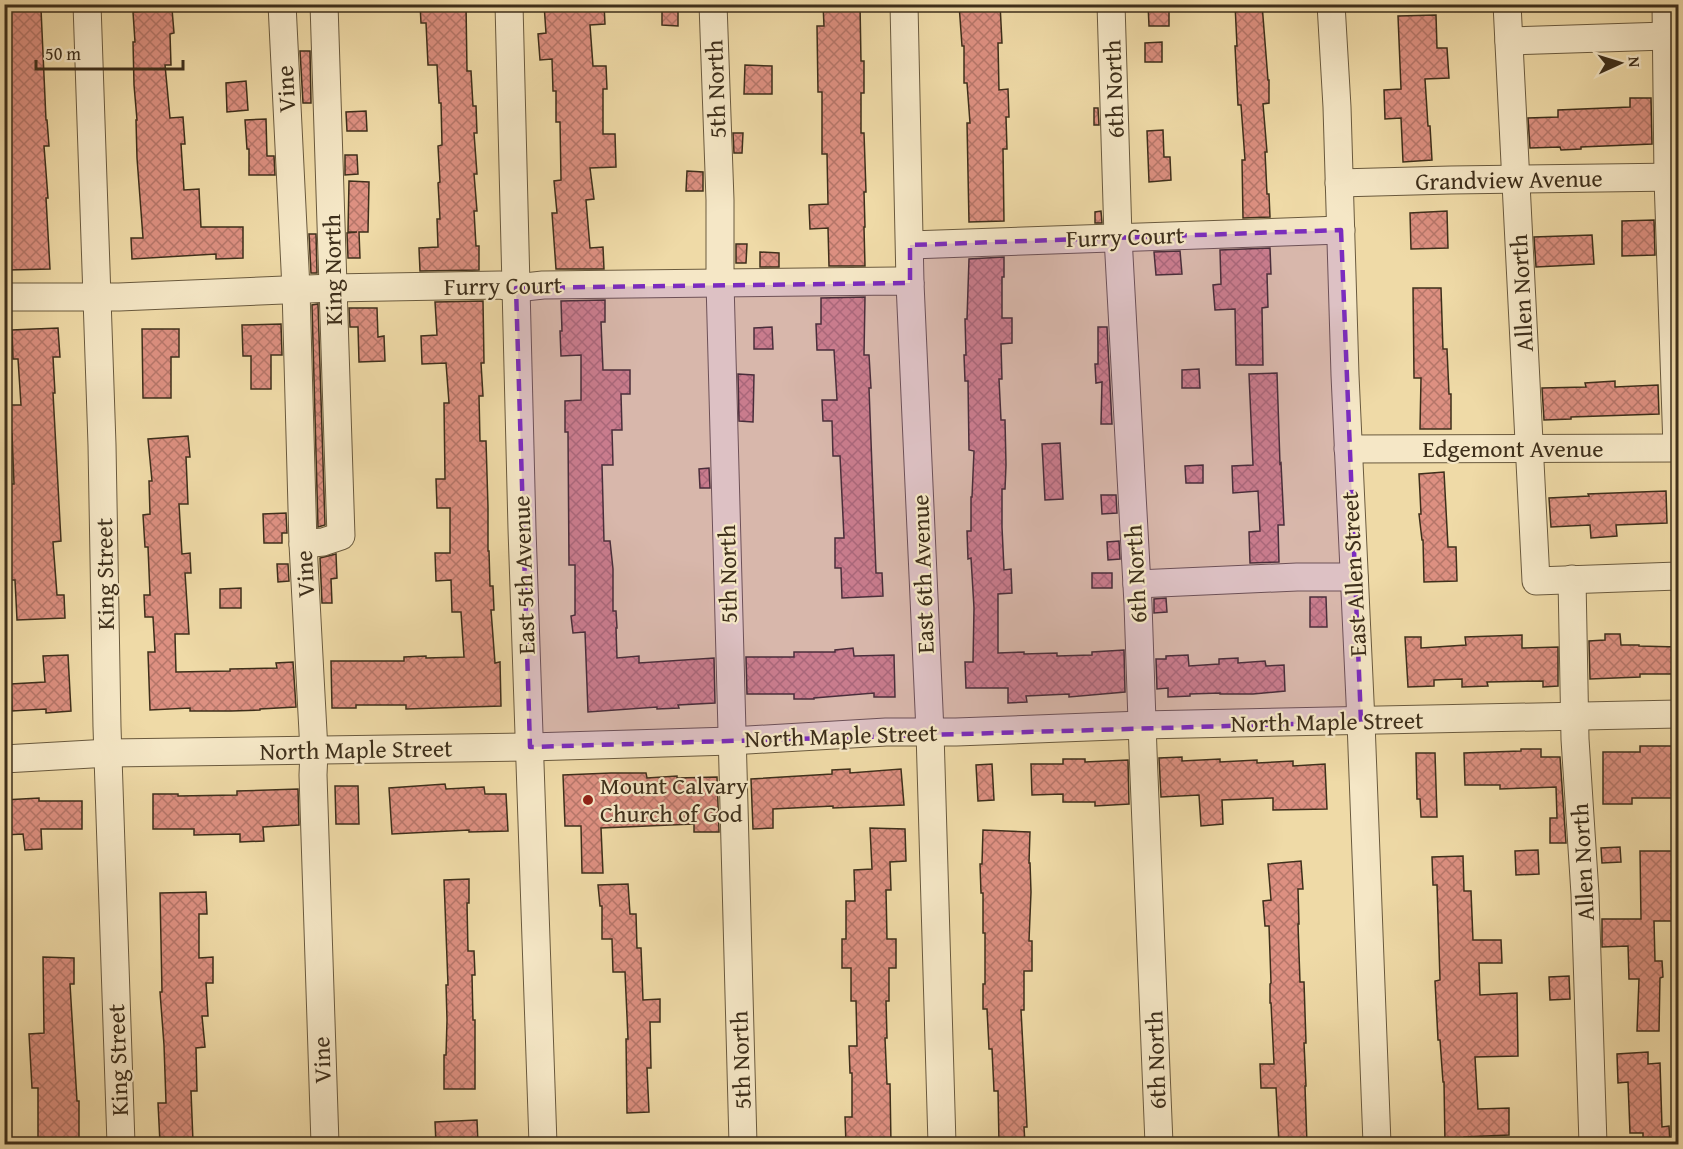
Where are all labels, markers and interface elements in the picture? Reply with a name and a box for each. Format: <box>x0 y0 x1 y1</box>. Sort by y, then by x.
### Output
scale bar <box>36 33 183 71</box>
north arrow <box>1590 33 1650 93</box>
street label: 5th North <box>696 39 735 139</box>
street label: 6th North <box>1094 39 1133 139</box>
text: 50 m <box>45 40 81 67</box>
text: N <box>1623 56 1647 68</box>
street label: Vine <box>267 65 304 114</box>
street label: Grandview Avenue <box>1415 160 1603 199</box>
street label: King North <box>314 213 351 326</box>
street label: Furry Court <box>1065 217 1185 256</box>
street label: Allen North <box>1501 233 1542 353</box>
street label: Furry Court <box>444 267 563 304</box>
street label: Edgemont Avenue <box>1423 431 1603 466</box>
street label: East Allen Street <box>1332 490 1375 658</box>
street label: East 6th Avenue <box>902 494 943 654</box>
street label: East 5th Avenue <box>503 495 544 655</box>
street label: King Street <box>86 517 123 630</box>
street label: 6th North <box>1115 523 1156 624</box>
street label: 5th North <box>709 524 746 624</box>
street label: Vine <box>286 550 323 599</box>
street label: North Maple Street <box>1230 702 1424 741</box>
street label: North Maple Street <box>744 715 939 756</box>
street label: North Maple Street <box>259 730 453 769</box>
place label: Mount Calvary Church of God <box>600 768 748 831</box>
marker: Mount Calvary Church of God <box>581 793 595 807</box>
street label: Allen North <box>1562 802 1603 922</box>
street label: King Street <box>98 1003 137 1117</box>
street label: 5th North <box>721 1010 760 1110</box>
street label: 6th North <box>1136 1010 1175 1110</box>
street label: Vine <box>303 1036 340 1084</box>

